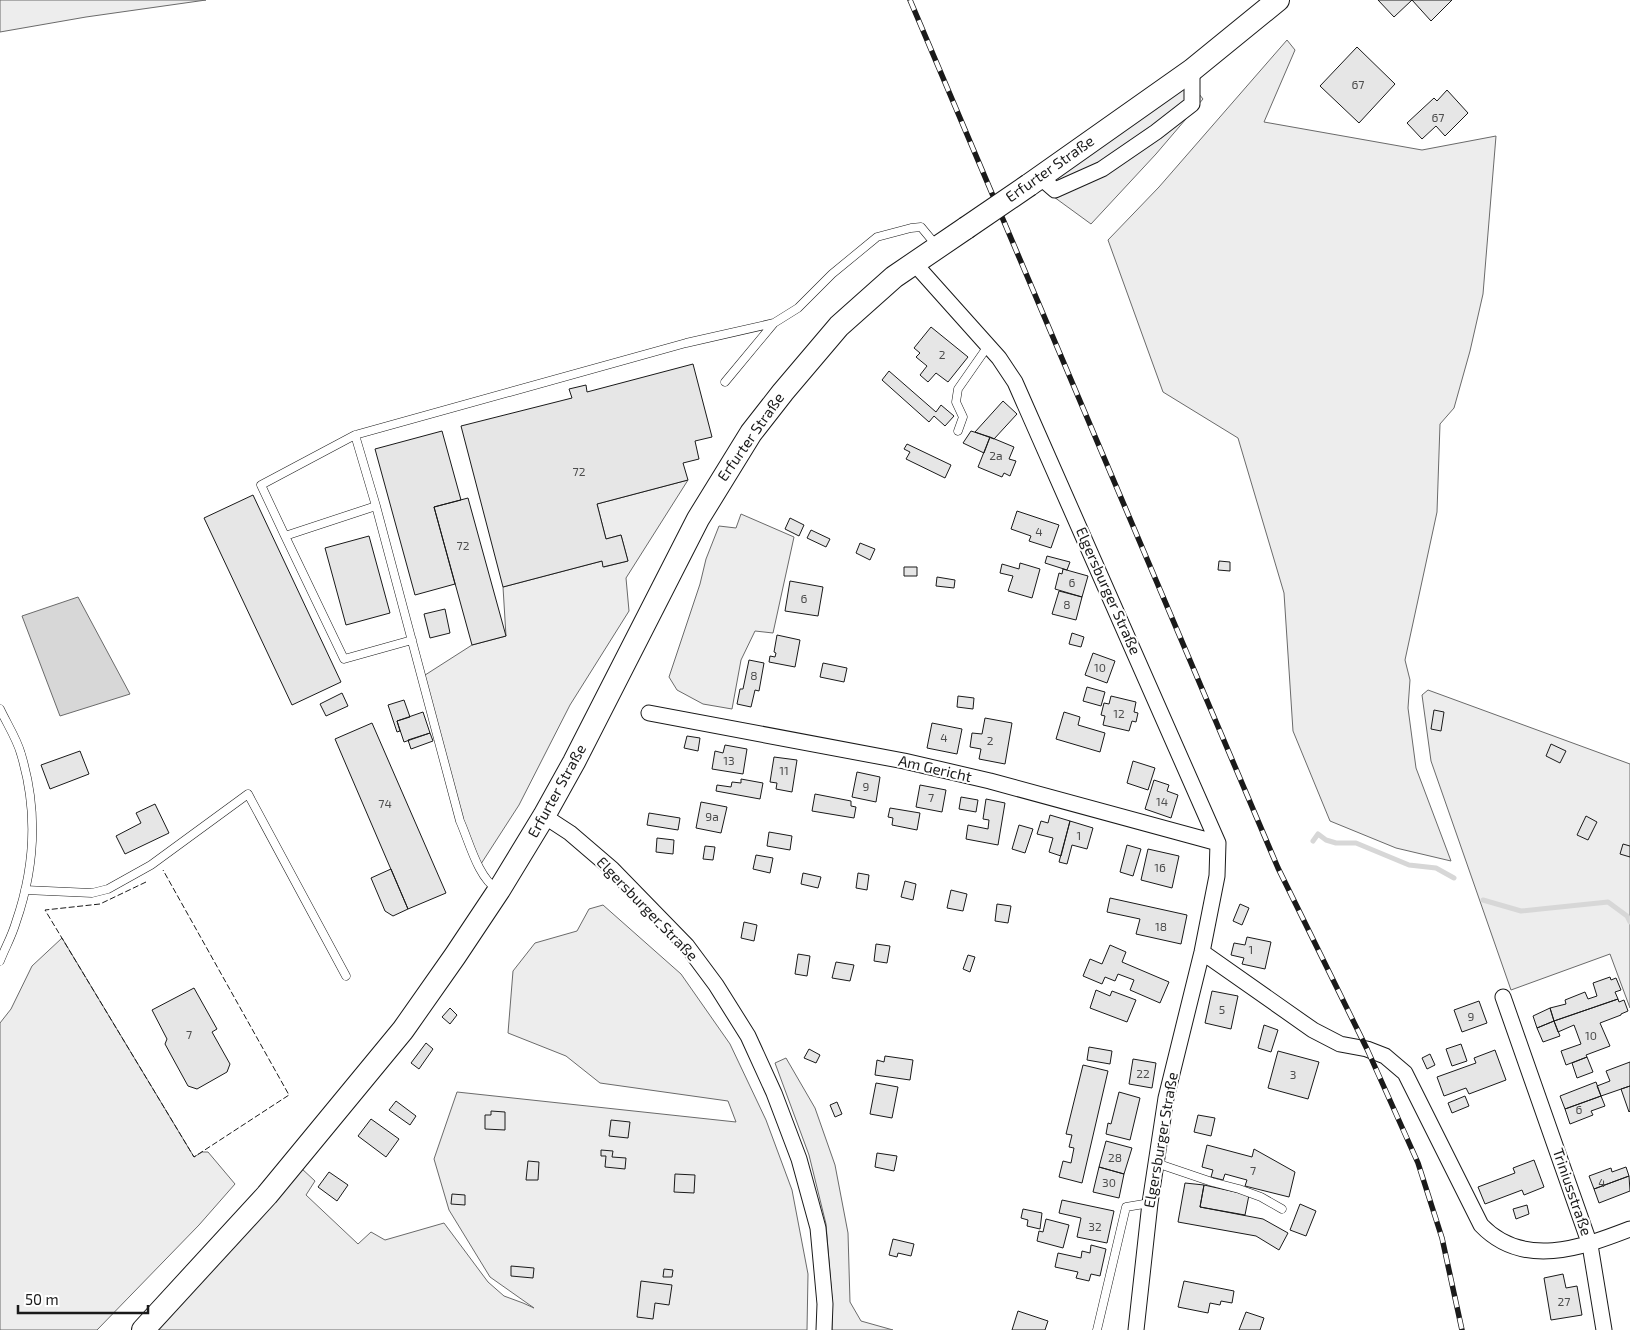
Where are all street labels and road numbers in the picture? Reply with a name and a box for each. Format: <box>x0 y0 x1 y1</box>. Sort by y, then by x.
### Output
street label: Erfurter Straße <box>1002 131 1097 205</box>
street label: Erfurter Straße <box>713 389 787 484</box>
street label: Elgersburger Straße <box>1073 524 1145 657</box>
street label: Erfurter Straße <box>523 741 589 840</box>
street label: Am Gericht <box>897 751 974 785</box>
street label: Elgersburger Straße <box>593 852 702 964</box>
street label: Elgersburger Straße <box>1139 1070 1181 1209</box>
street label: Triniusstraße <box>1550 1146 1596 1238</box>

